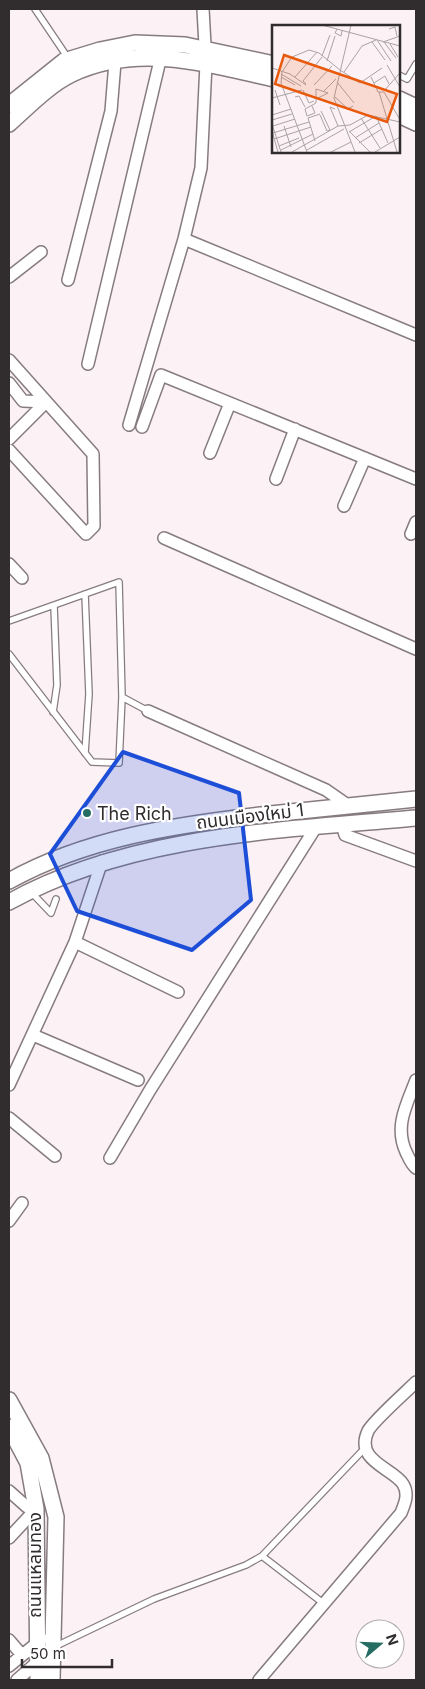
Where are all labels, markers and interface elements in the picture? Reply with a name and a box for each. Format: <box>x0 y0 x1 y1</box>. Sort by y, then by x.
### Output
inset map <box>272 25 400 152</box>
street label: ถนนเมืองใหม่ 1 <box>195 799 305 833</box>
place label: The Rich <box>97 803 172 824</box>
marker: The Rich <box>81 807 93 819</box>
street label: ถนนแหลมทอง <box>24 1512 45 1618</box>
north arrow <box>355 1619 405 1669</box>
text: N <box>383 1632 403 1647</box>
scale bar <box>22 1636 112 1668</box>
text: 50 m <box>30 1644 66 1663</box>

